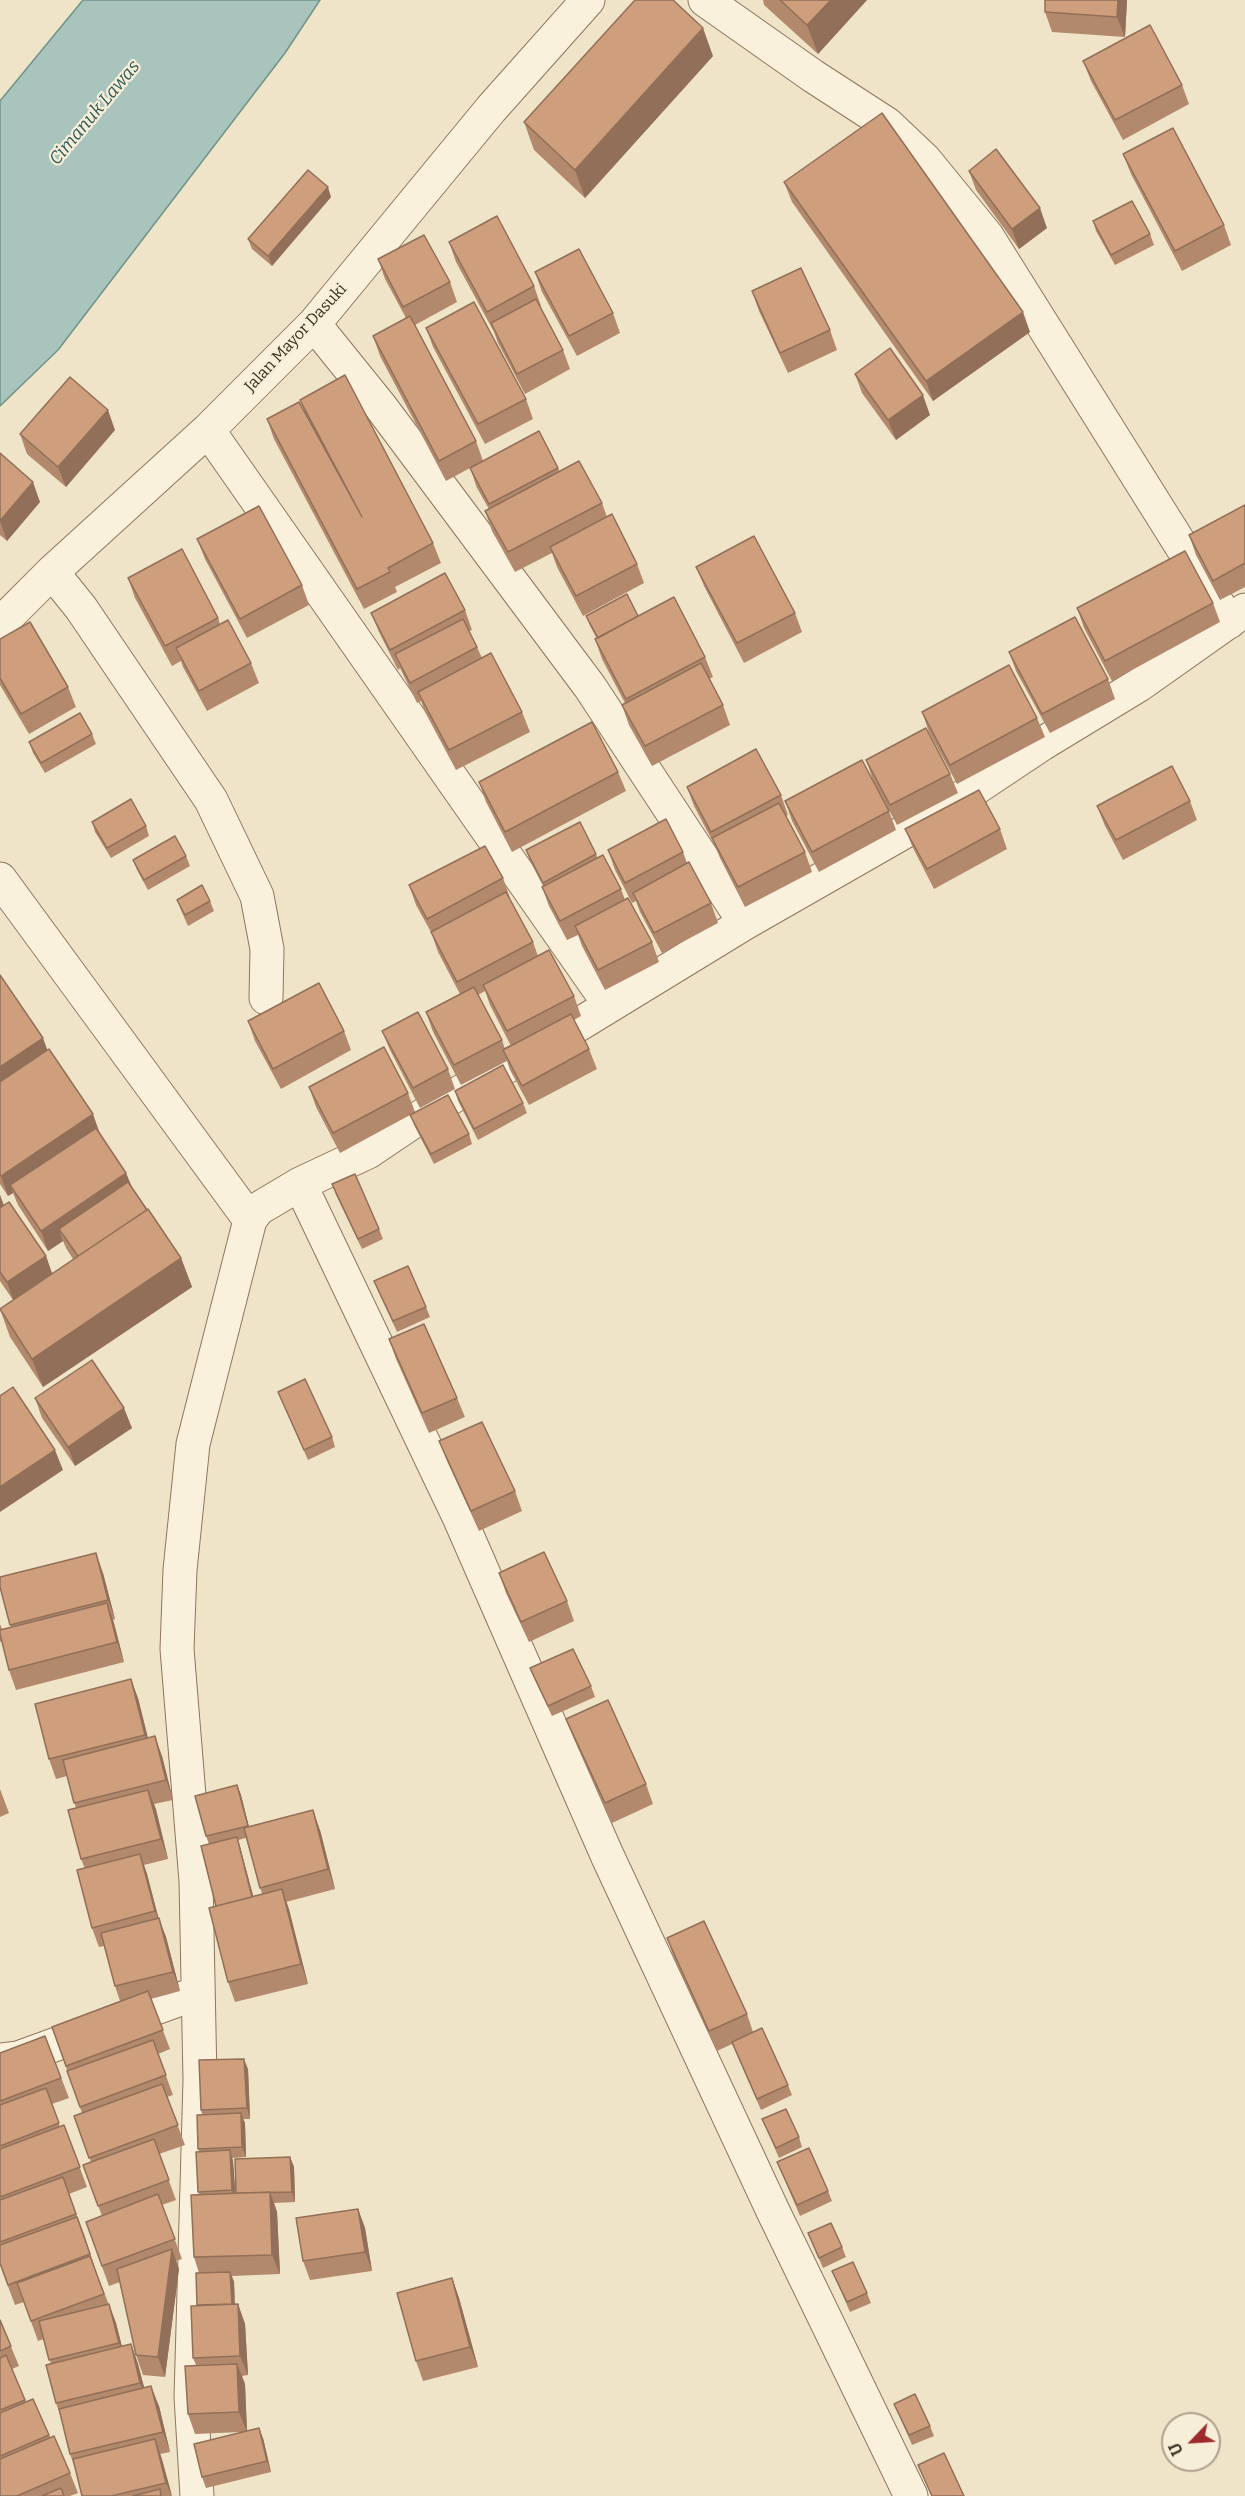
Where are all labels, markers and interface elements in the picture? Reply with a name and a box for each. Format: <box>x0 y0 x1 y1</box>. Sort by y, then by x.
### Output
water label: Cimanuk Lawas <box>45 56 145 170</box>
street label: Jalan Mayor Dasuki <box>241 280 351 396</box>
north arrow <box>1161 2412 1221 2472</box>
text: U <box>1165 2440 1187 2458</box>

